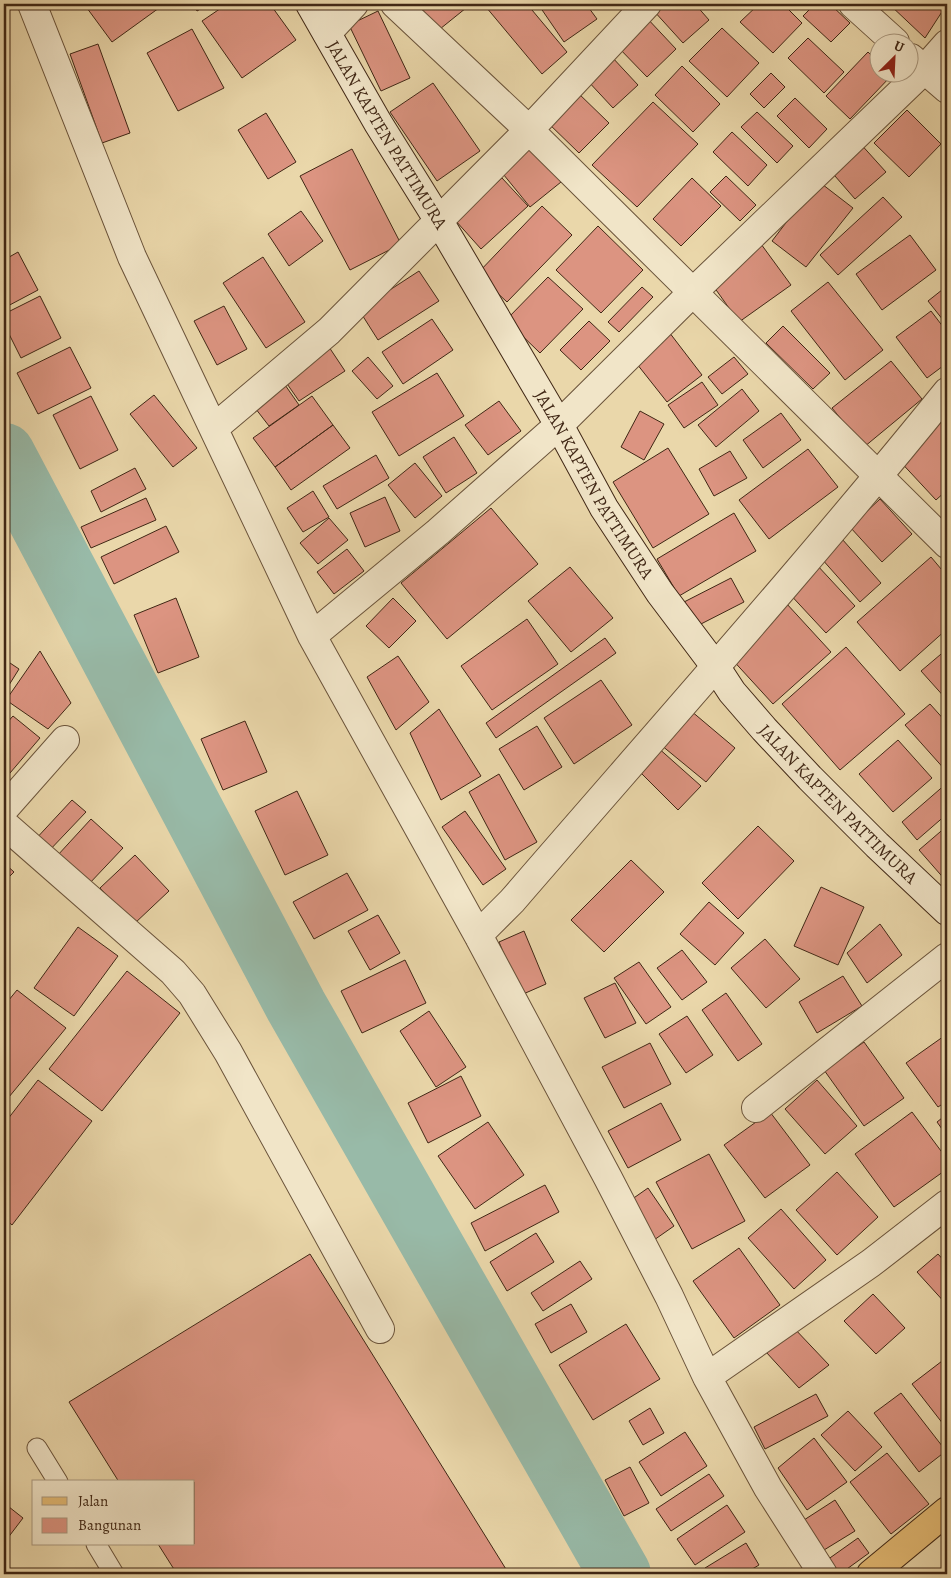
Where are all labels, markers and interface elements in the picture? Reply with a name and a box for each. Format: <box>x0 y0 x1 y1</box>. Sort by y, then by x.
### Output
north arrow <box>868 32 918 82</box>
street label: JALAN KAPTEN PATTIMURA <box>321 36 453 234</box>
text: U <box>891 36 907 57</box>
street label: JALAN KAPTEN PATTIMURA <box>529 385 660 584</box>
street label: JALAN KAPTEN PATTIMURA <box>753 719 923 889</box>
legend <box>32 1480 195 1546</box>
text: Jalan <box>78 1491 108 1511</box>
text: Bangunan <box>78 1515 141 1535</box>

